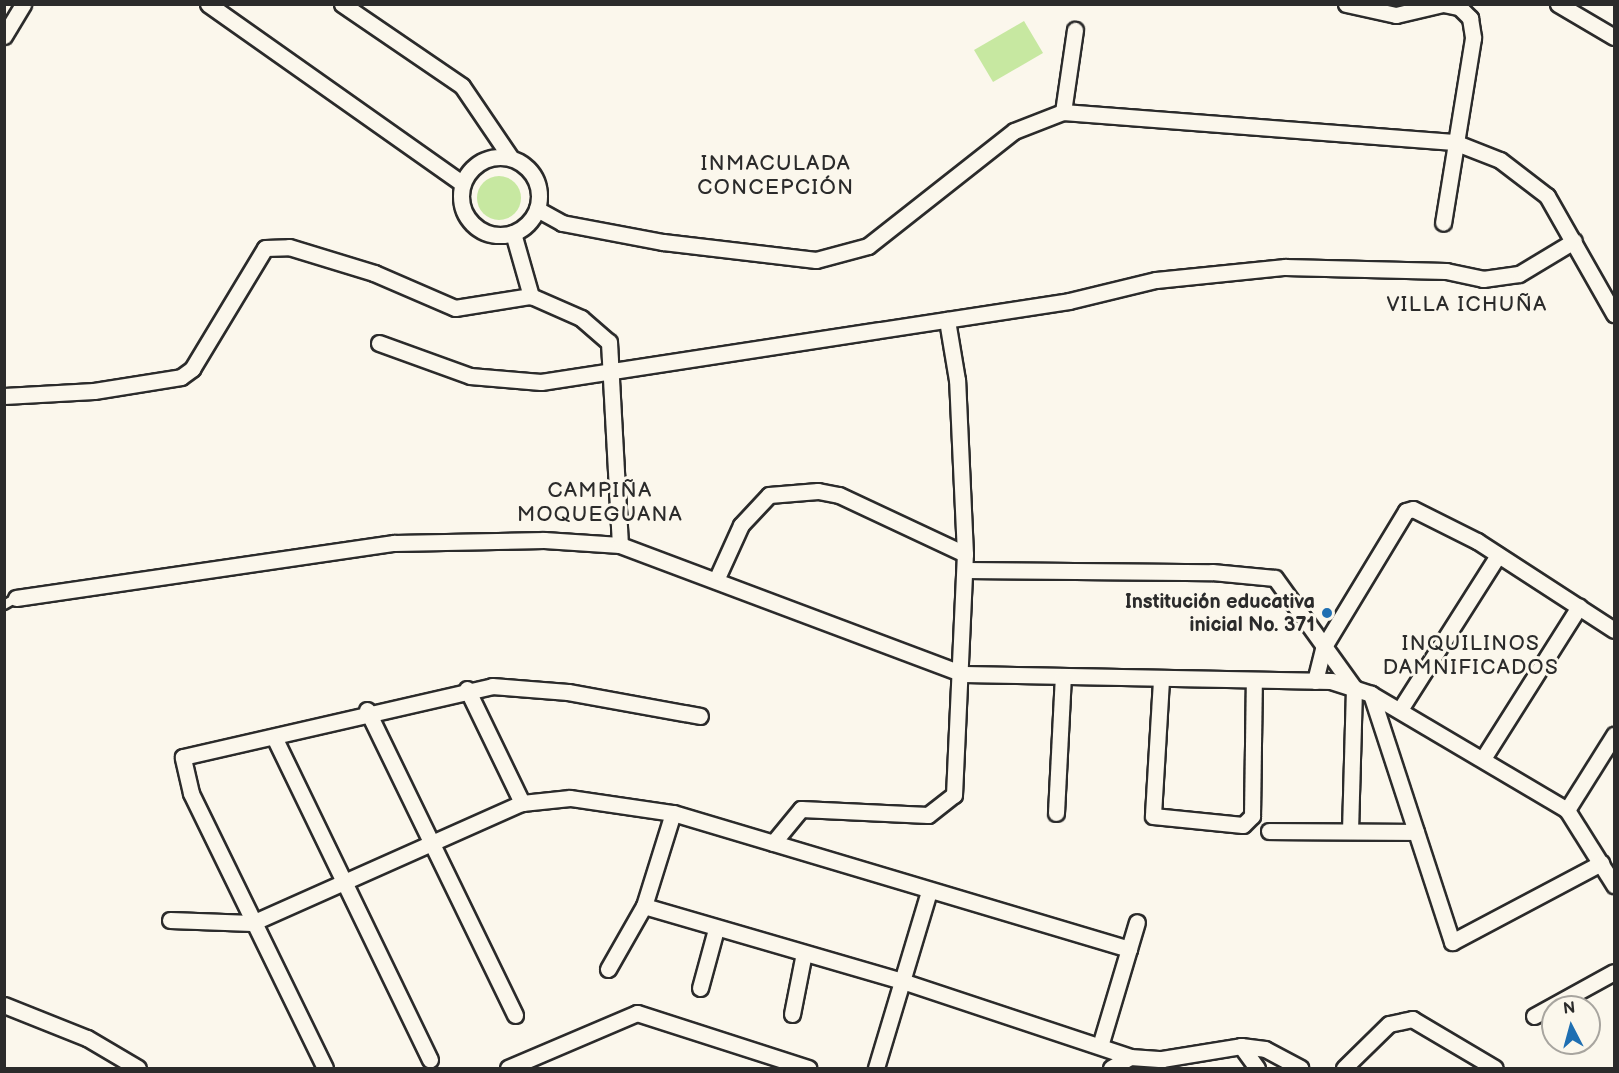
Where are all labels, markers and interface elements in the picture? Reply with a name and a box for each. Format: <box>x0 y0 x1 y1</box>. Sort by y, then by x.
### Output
district label: INMACULADA CONCEPCIÓN <box>697 151 855 201</box>
district label: VILLA ICHUÑA <box>1386 292 1548 318</box>
district label: CAMPIÑA MOQUEGUANA <box>517 478 683 528</box>
place label: Institución educativa inicial No. 371 <box>1125 590 1315 637</box>
marker: Institución educativa inicial No. 371 <box>1320 606 1334 620</box>
district label: INQUILINOS DAMNIFICADOS <box>1383 631 1559 681</box>
north arrow <box>1541 995 1601 1055</box>
text: N <box>1562 999 1576 1019</box>

